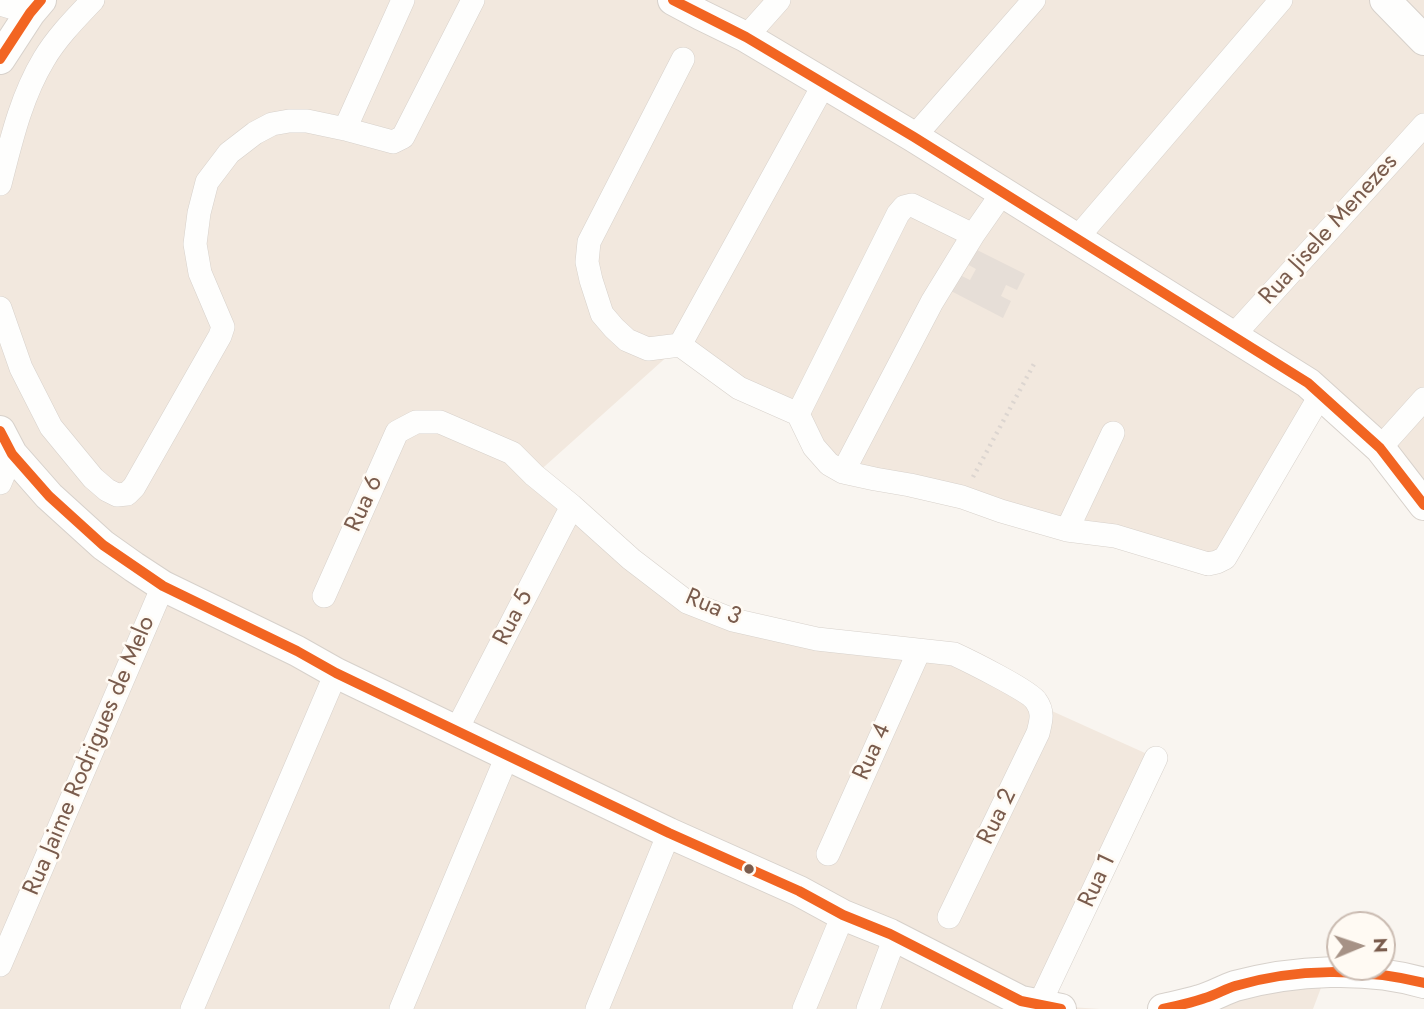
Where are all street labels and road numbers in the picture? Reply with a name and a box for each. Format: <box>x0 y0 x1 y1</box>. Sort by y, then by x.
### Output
street label: Rua Jisele Menezes <box>1254 149 1404 311</box>
street label: Rua 6 <box>340 471 390 537</box>
street label: Rua 3 <box>681 583 745 633</box>
street label: Rua 5 <box>488 585 540 651</box>
street label: Rua Jaime Rodrigues de Melo <box>18 612 162 900</box>
street label: Rua 4 <box>848 719 898 785</box>
street label: Rua 2 <box>972 784 1024 850</box>
street label: Rua 1 <box>1073 850 1123 912</box>

